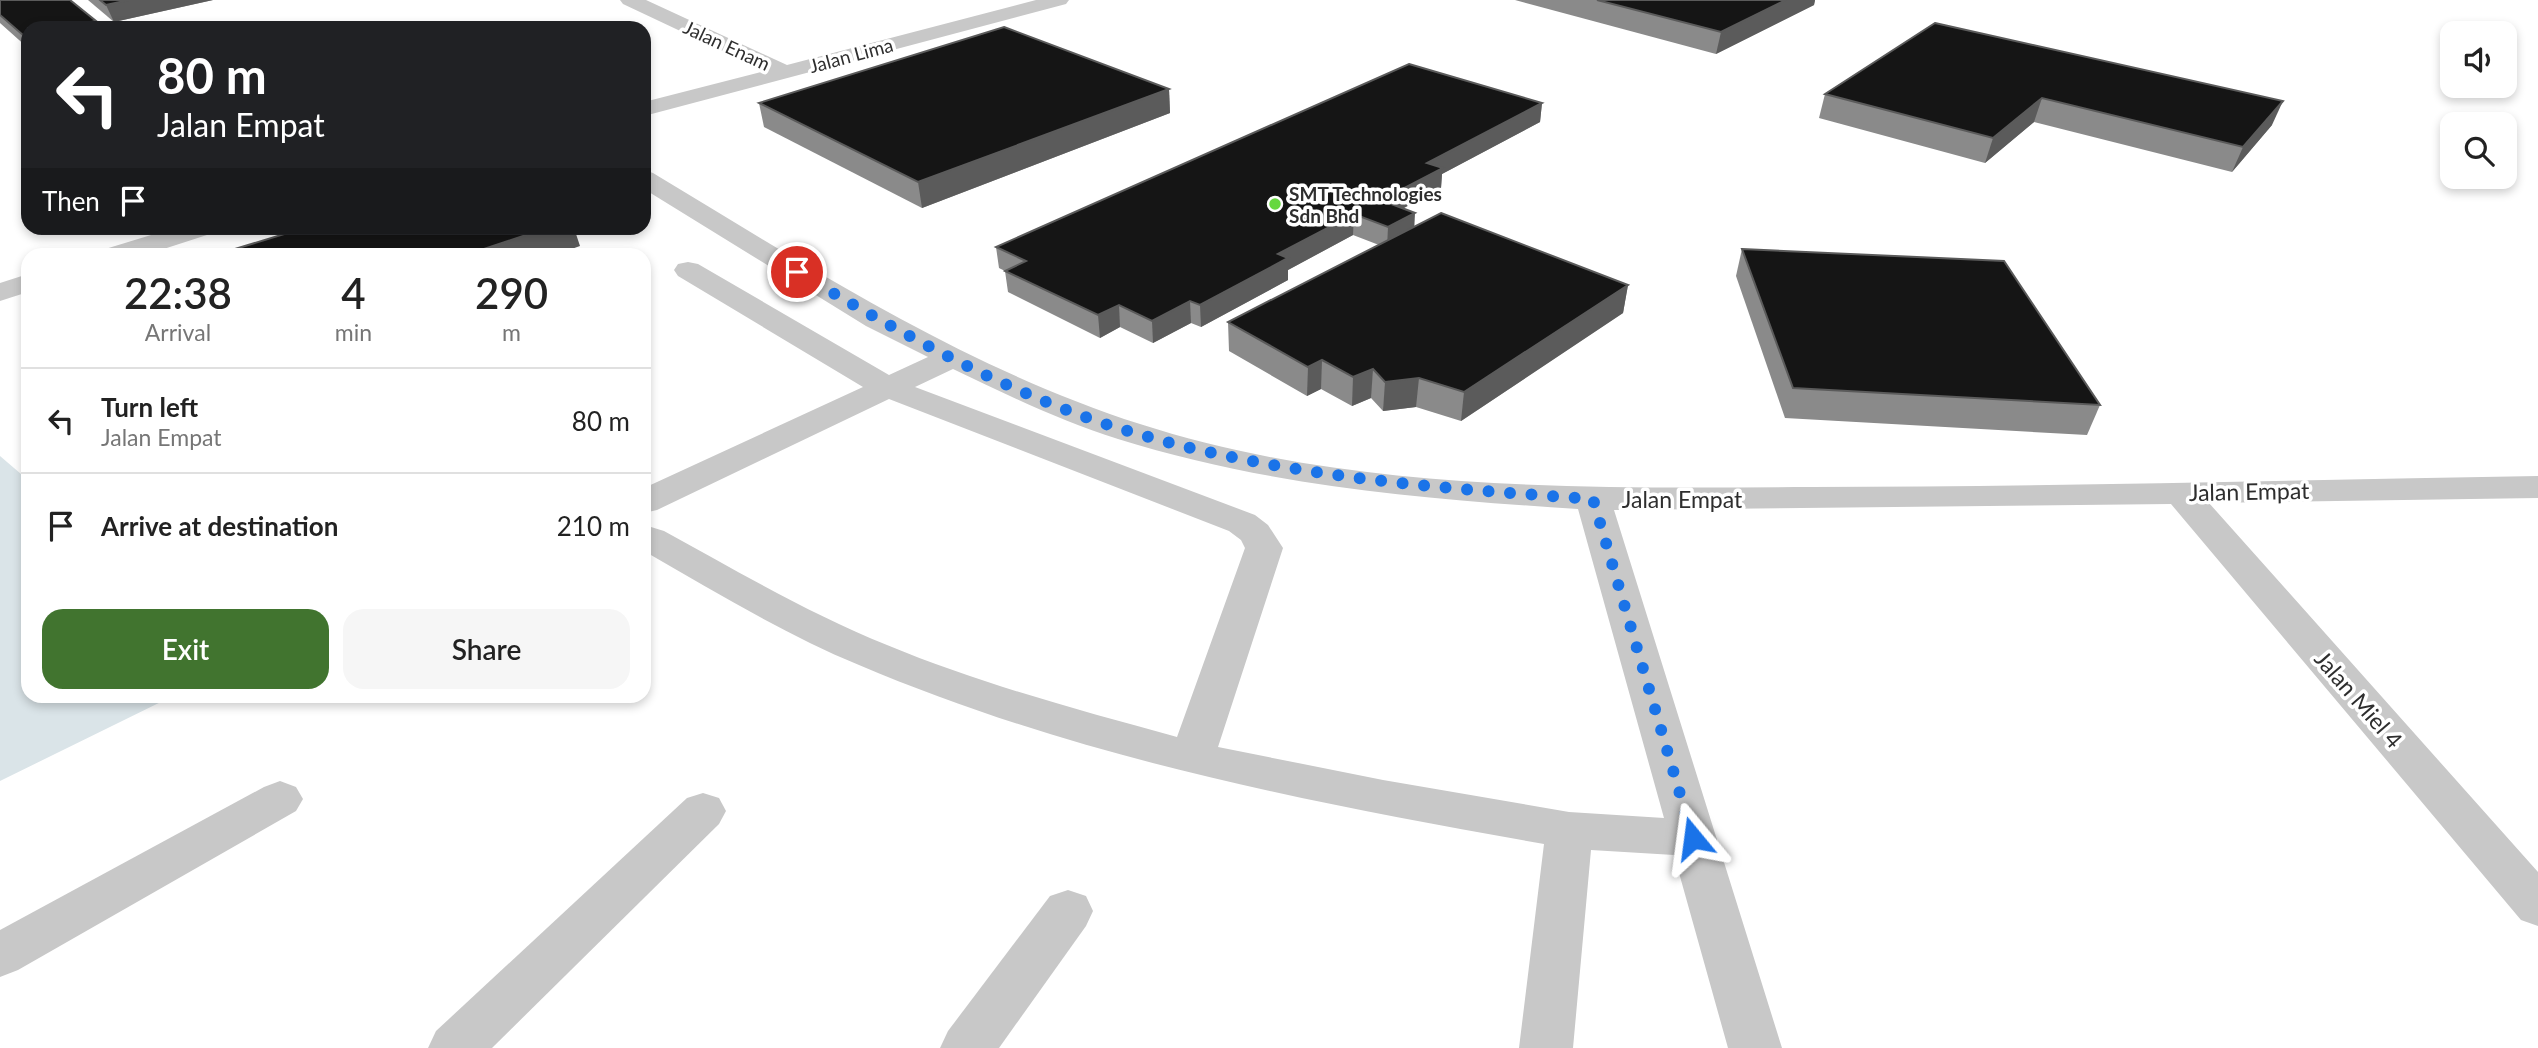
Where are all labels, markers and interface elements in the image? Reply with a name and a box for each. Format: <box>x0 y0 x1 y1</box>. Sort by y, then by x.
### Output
street label: Jalan Enam <box>680 15 774 75</box>
map controls <box>2440 21 2517 189</box>
button: sound <box>2440 21 2517 98</box>
street label: Jalan Lima <box>807 33 895 77</box>
text: 80 m <box>157 46 267 104</box>
icon: left <box>42 49 133 140</box>
text: Jalan Empat <box>157 105 325 144</box>
button: search <box>2440 112 2517 189</box>
icon: arrive <box>114 182 152 220</box>
place label: SMT Technologies Sdn Bhd <box>1289 182 1442 227</box>
text: Then <box>42 185 100 217</box>
marker: SMT Technologies Sdn Bhd <box>1267 196 1283 212</box>
pin <box>767 242 827 302</box>
icon: arrive <box>778 253 816 291</box>
text: 22:38 <box>124 268 232 318</box>
text: 4 <box>341 268 366 318</box>
text: 290 <box>475 268 548 318</box>
text: Arrival <box>145 318 211 346</box>
text: min <box>335 318 372 346</box>
text: m <box>502 318 521 346</box>
text: Turn left <box>101 391 198 423</box>
icon: left <box>42 402 80 440</box>
text: 80 m <box>572 405 630 437</box>
text: Jalan Empat <box>101 423 222 451</box>
street label: Jalan Empat <box>2188 476 2310 506</box>
street label: Jalan Empat <box>1622 485 1743 513</box>
icon: arrive <box>42 507 80 545</box>
text: Arrive at destination <box>101 510 338 542</box>
text: 210 m <box>557 510 630 542</box>
button: Exit <box>42 609 329 689</box>
button: Share <box>343 609 630 689</box>
street label: Jalan Miel 4 <box>2309 645 2409 753</box>
position arrow <box>1656 801 1730 875</box>

